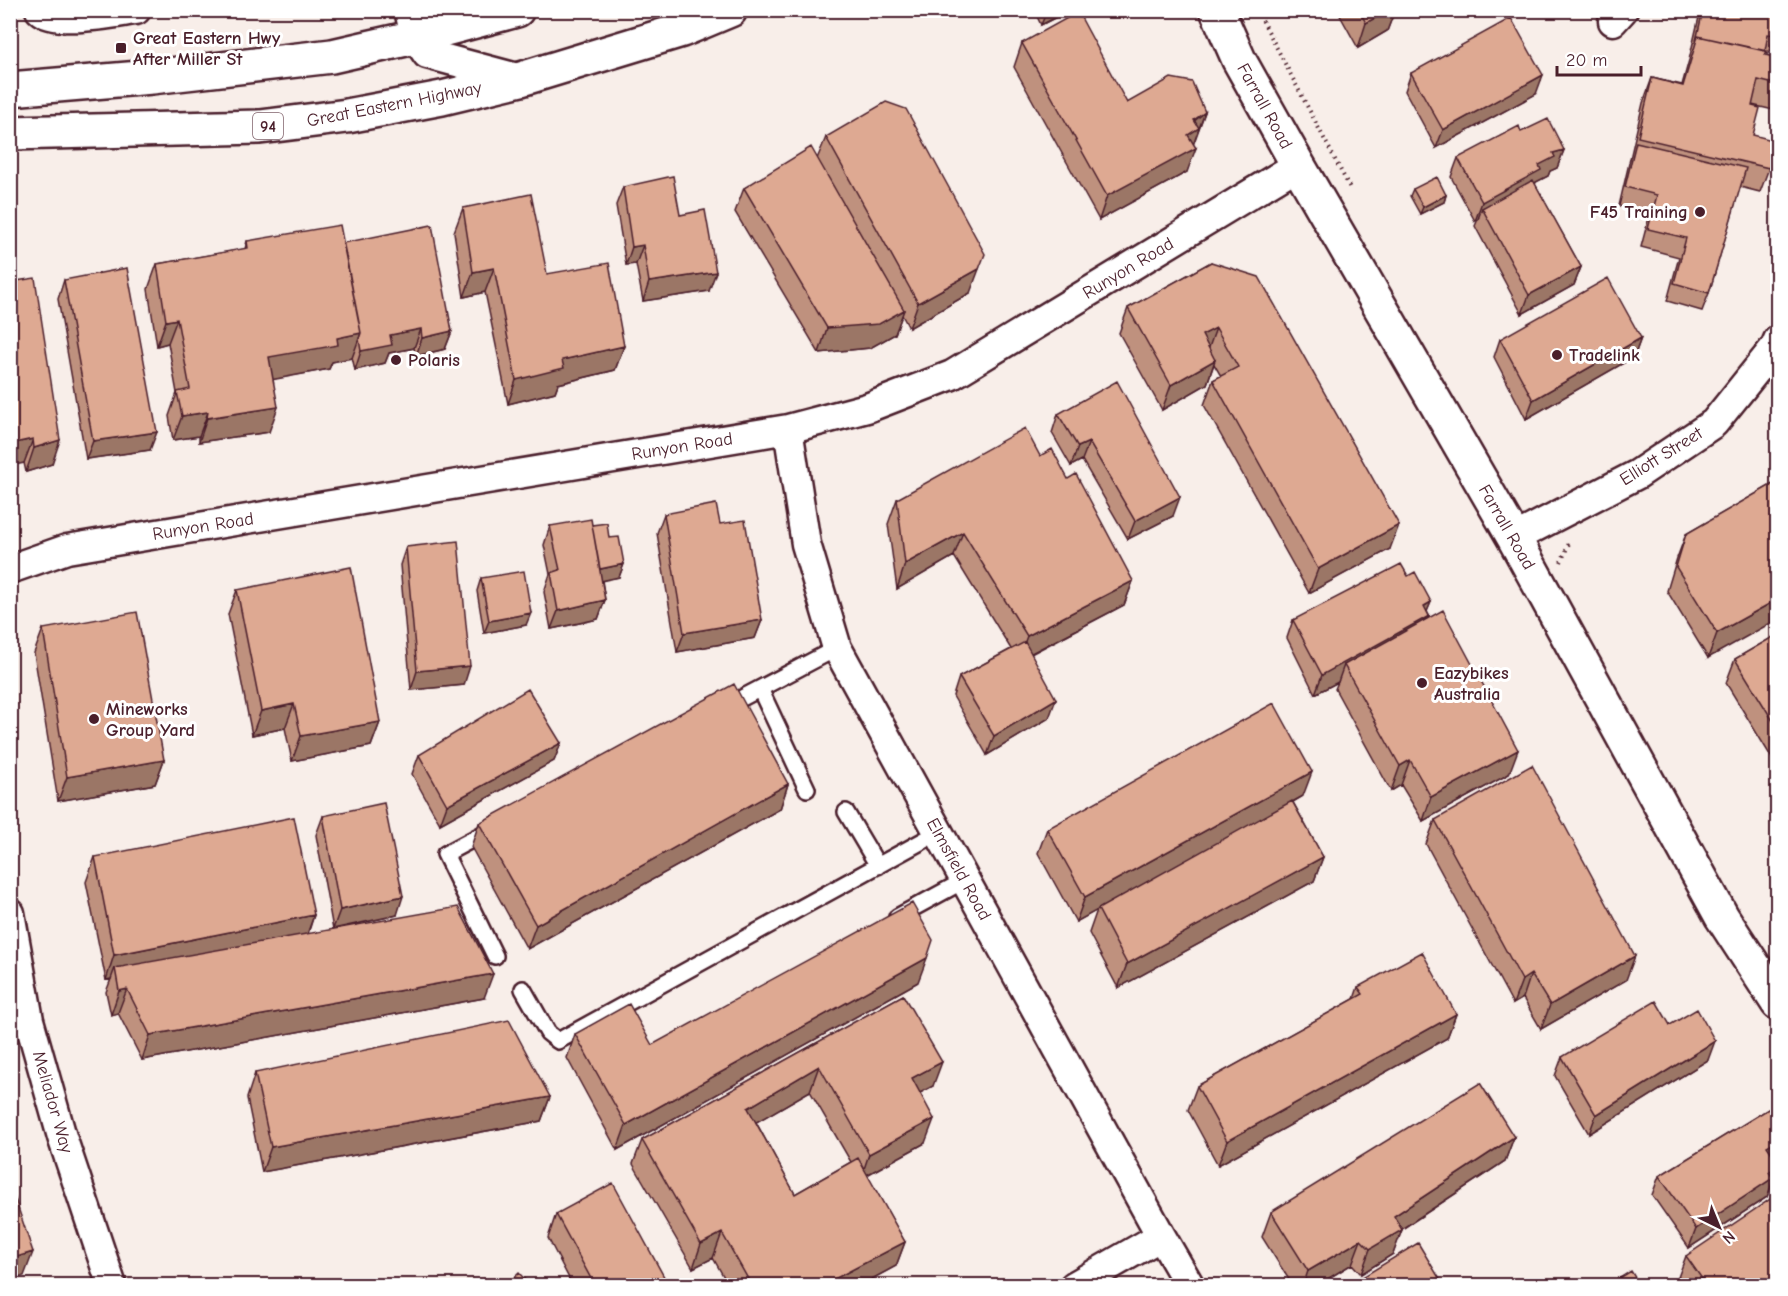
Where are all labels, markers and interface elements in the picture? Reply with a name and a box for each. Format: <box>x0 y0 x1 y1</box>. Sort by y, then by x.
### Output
place label: Great Eastern Hwy After Miller St <box>133 28 281 70</box>
scale bar <box>1557 39 1641 77</box>
marker: Great Eastern Hwy After Miller St <box>114 41 128 55</box>
text: 20 m <box>1566 50 1607 71</box>
street label: Farrall Road <box>1232 60 1297 153</box>
street label: Great Eastern Highway <box>305 77 484 132</box>
road number: 94 <box>253 113 283 139</box>
place label: F45 Training <box>1590 202 1688 223</box>
marker: F45 Training <box>1693 205 1707 219</box>
street label: Runyon Road <box>1079 233 1177 304</box>
place label: Tradelink <box>1569 345 1640 366</box>
marker: Tradelink <box>1550 348 1564 362</box>
place label: Polaris <box>408 350 460 371</box>
marker: Polaris <box>389 353 403 367</box>
street label: Elliott Street <box>1616 422 1707 490</box>
street label: Runyon Road <box>630 428 734 465</box>
street label: Farrall Road <box>1474 481 1539 573</box>
street label: Runyon Road <box>151 508 255 545</box>
place label: Eazybikes Australia <box>1434 663 1509 705</box>
marker: Eazybikes Australia <box>1415 676 1429 690</box>
place label: Mineworks Group Yard <box>106 699 195 741</box>
marker: Mineworks Group Yard <box>87 712 101 726</box>
street label: Elmsfield Road <box>922 814 995 924</box>
street label: Meliador Way <box>28 1049 77 1157</box>
north arrow <box>1689 1197 1749 1257</box>
text: N <box>1719 1227 1739 1247</box>

